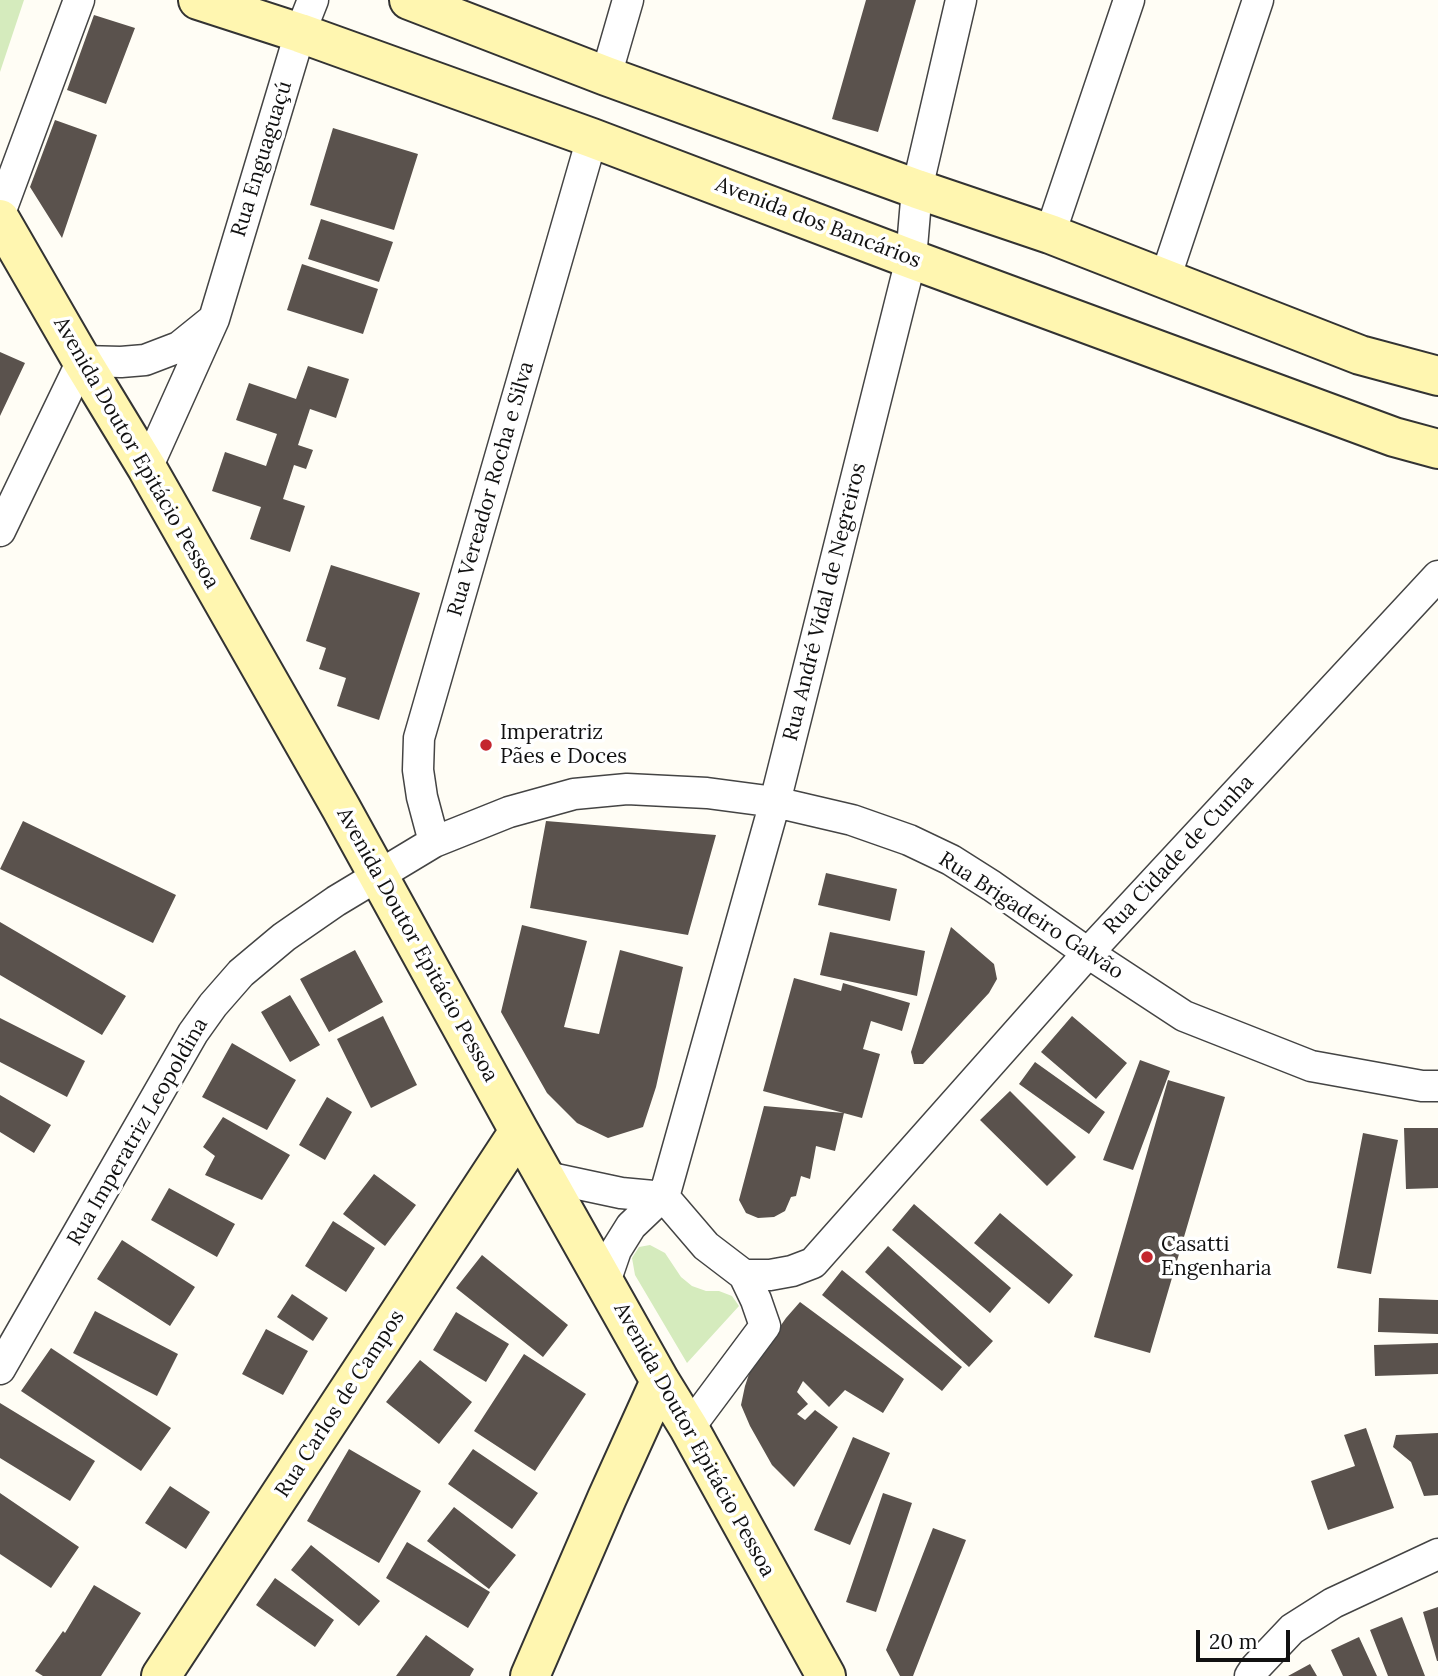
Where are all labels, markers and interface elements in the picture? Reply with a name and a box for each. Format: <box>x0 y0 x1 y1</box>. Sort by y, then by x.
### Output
street label: Rua Enguaguaçú <box>226 78 298 240</box>
street label: Avenida dos Bancários <box>712 172 924 274</box>
street label: Avenida Doutor Epitácio Pessoa <box>48 313 224 593</box>
street label: Rua Vereador Rocha e Silva <box>443 359 539 619</box>
street label: Rua André Vidal de Negreiros <box>778 460 872 744</box>
place label: Imperatriz Pães e Doces <box>500 720 627 770</box>
marker: Imperatriz Pães e Doces <box>478 737 494 753</box>
street label: Rua Cidade de Cunha <box>1099 770 1259 940</box>
street label: Avenida Doutor Epitácio Pessoa <box>331 803 503 1087</box>
street label: Rua Brigadeiro Galvão <box>934 847 1128 985</box>
street label: Rua Imperatriz Leopoldina <box>62 1014 214 1250</box>
place label: Casatti Engenharia <box>1161 1232 1272 1282</box>
marker: Casatti Engenharia <box>1139 1249 1155 1265</box>
street label: Avenida Doutor Epitácio Pessoa <box>608 1298 780 1582</box>
street label: Rua Carlos de Campos <box>270 1306 410 1502</box>
scale bar <box>1200 1616 1294 1660</box>
text: 20 m <box>1209 1628 1258 1655</box>

